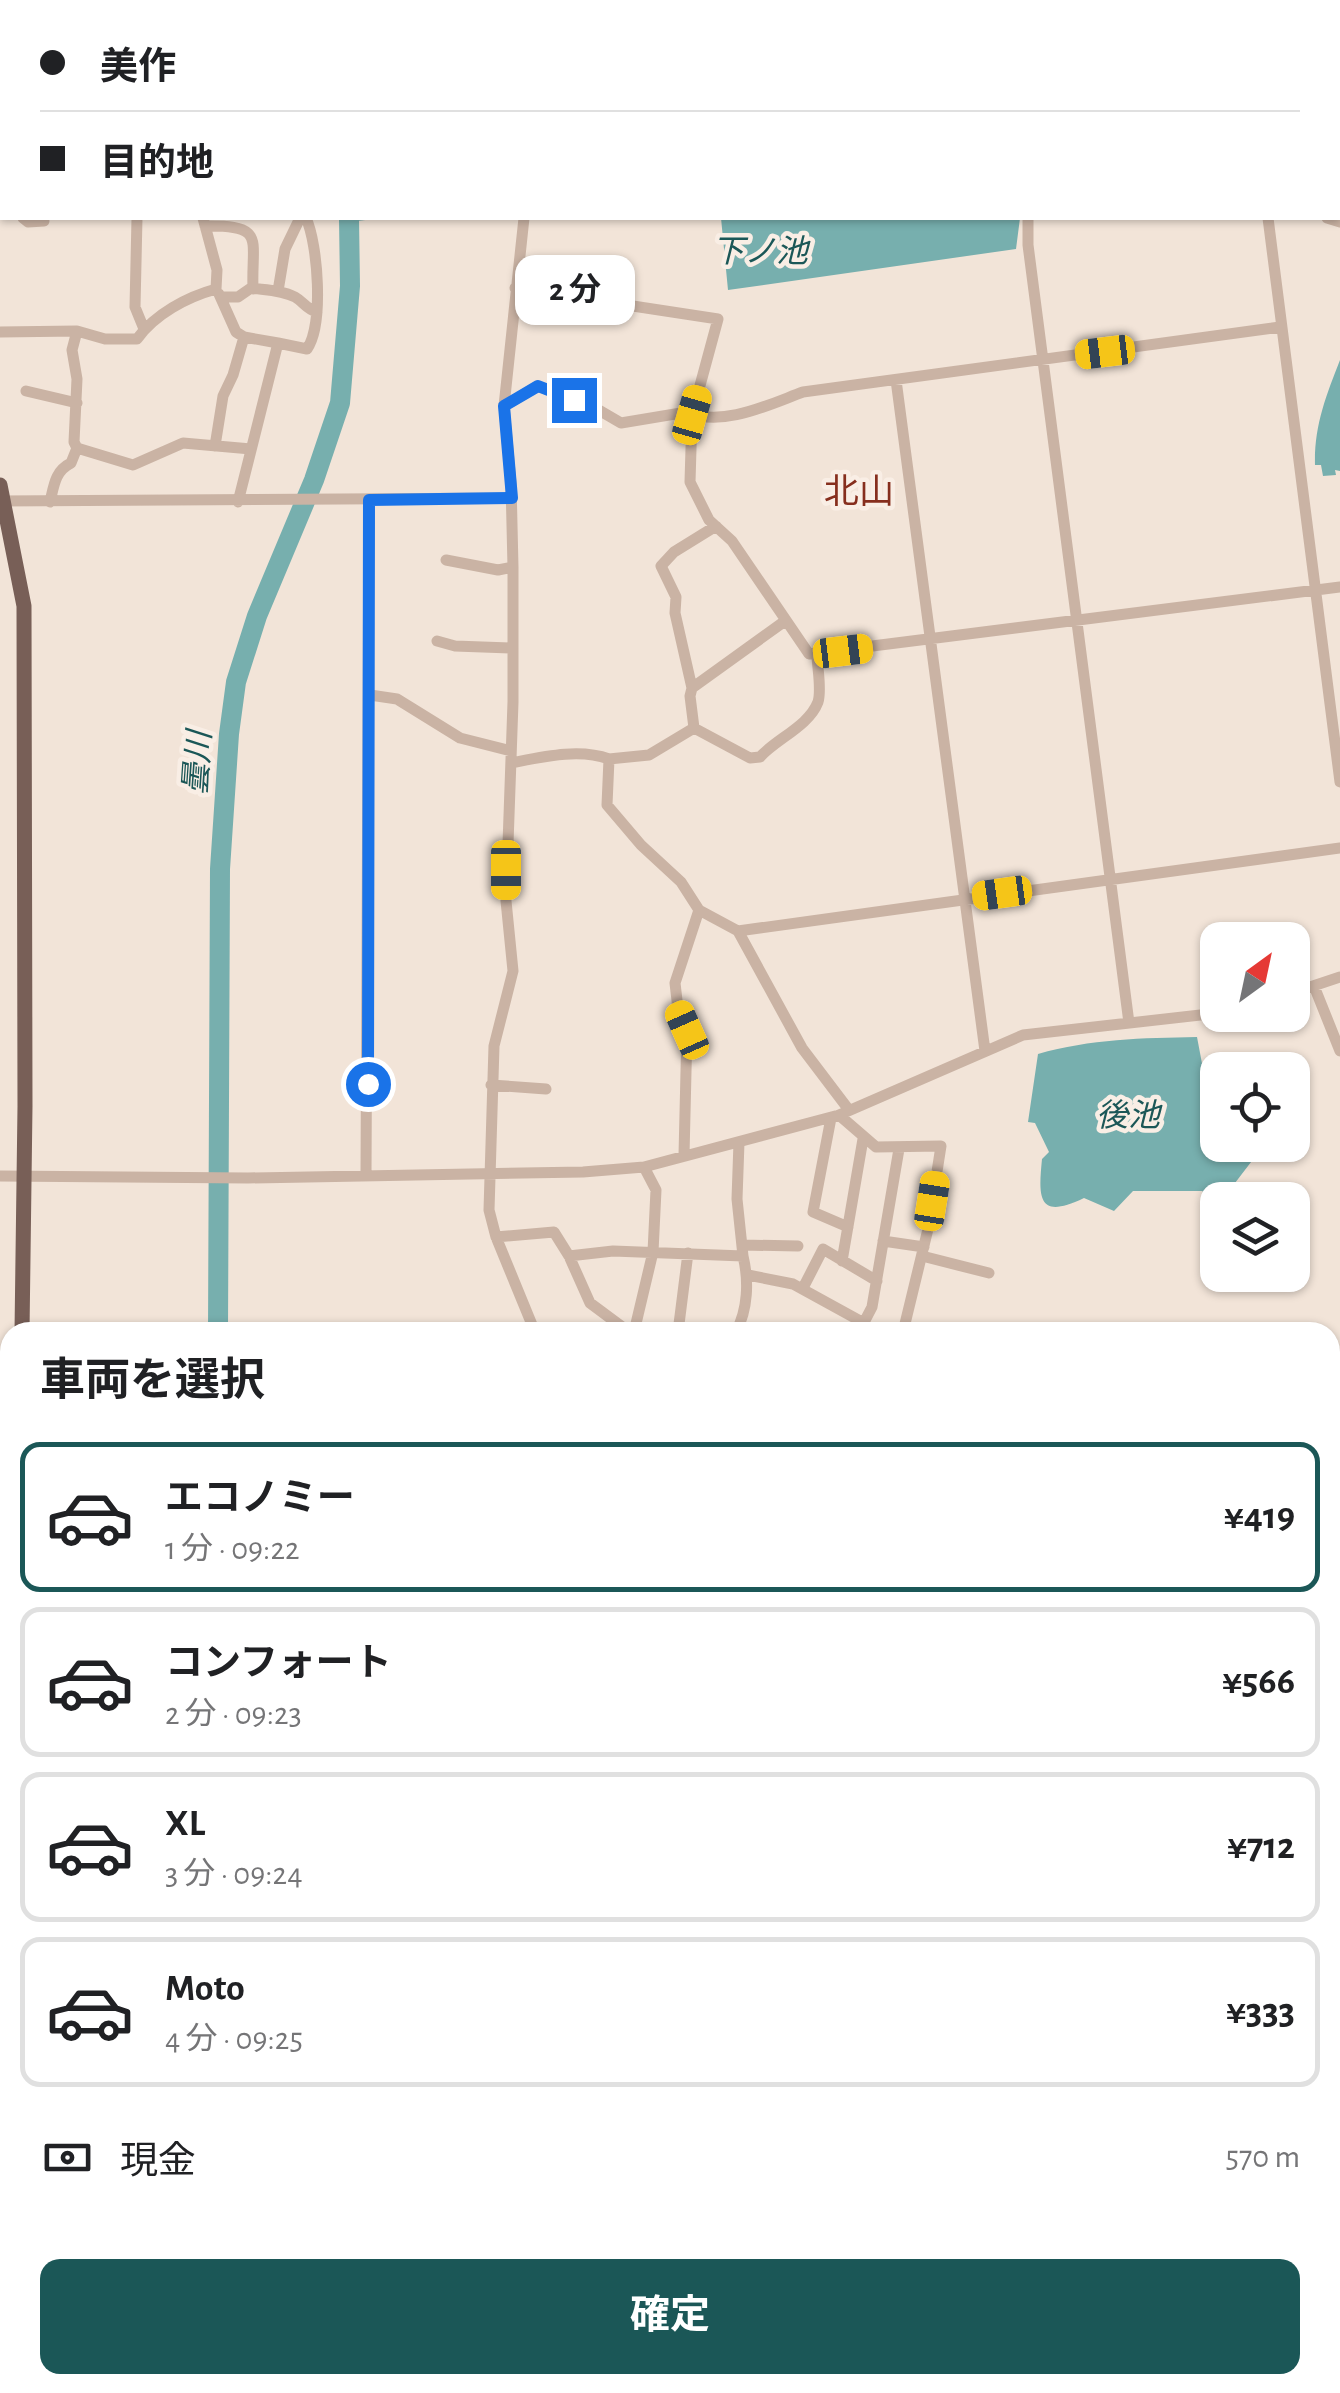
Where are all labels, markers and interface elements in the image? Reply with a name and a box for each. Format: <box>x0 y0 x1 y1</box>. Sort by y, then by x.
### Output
text: 美作 <box>100 49 176 87</box>
text: 目的地 <box>100 145 214 183</box>
water label: 下ノ池 <box>712 235 811 268</box>
callout: 2 分 <box>514 255 634 325</box>
text: 2 分 <box>549 274 601 306</box>
car <box>1073 333 1137 371</box>
route end <box>552 378 597 423</box>
car <box>669 382 715 448</box>
district label: 北山 <box>824 474 894 510</box>
car <box>811 632 875 670</box>
water label: 曇川 <box>180 727 216 796</box>
car <box>491 840 521 900</box>
car <box>970 874 1034 912</box>
north arrow <box>1200 922 1310 1032</box>
map controls <box>1200 922 1310 1292</box>
car <box>661 996 713 1064</box>
button: locate <box>1200 1052 1310 1162</box>
route start <box>346 1062 391 1107</box>
water label: 後池 <box>1096 1099 1163 1132</box>
car <box>912 1169 952 1233</box>
button: layers <box>1200 1182 1310 1292</box>
text: 車両を選択 <box>40 1359 265 1404</box>
icon: car <box>45 1472 135 1562</box>
text: エコノミー <box>165 1480 355 1518</box>
text: ¥419 <box>1224 1498 1295 1536</box>
text: 1 分 · 09:22 <box>165 1533 300 1565</box>
icon: car <box>45 1637 135 1727</box>
text: コンフォート <box>165 1645 392 1683</box>
text: ¥566 <box>1222 1663 1295 1701</box>
text: 2 分 · 09:23 <box>165 1698 302 1730</box>
icon: car <box>45 1802 135 1892</box>
text: XL <box>165 1805 205 1843</box>
text: ¥712 <box>1227 1828 1295 1866</box>
text: 3 分 · 09:24 <box>165 1858 303 1890</box>
icon: car <box>45 1967 135 2057</box>
text: Moto <box>165 1970 245 2008</box>
text: ¥333 <box>1226 1993 1295 2031</box>
text: 4 分 · 09:25 <box>165 2023 303 2055</box>
icon: cash <box>40 2130 95 2185</box>
text: 570 m <box>1226 2141 1300 2173</box>
text: 現金 <box>120 2143 196 2181</box>
button: 確定 <box>40 2259 1300 2374</box>

